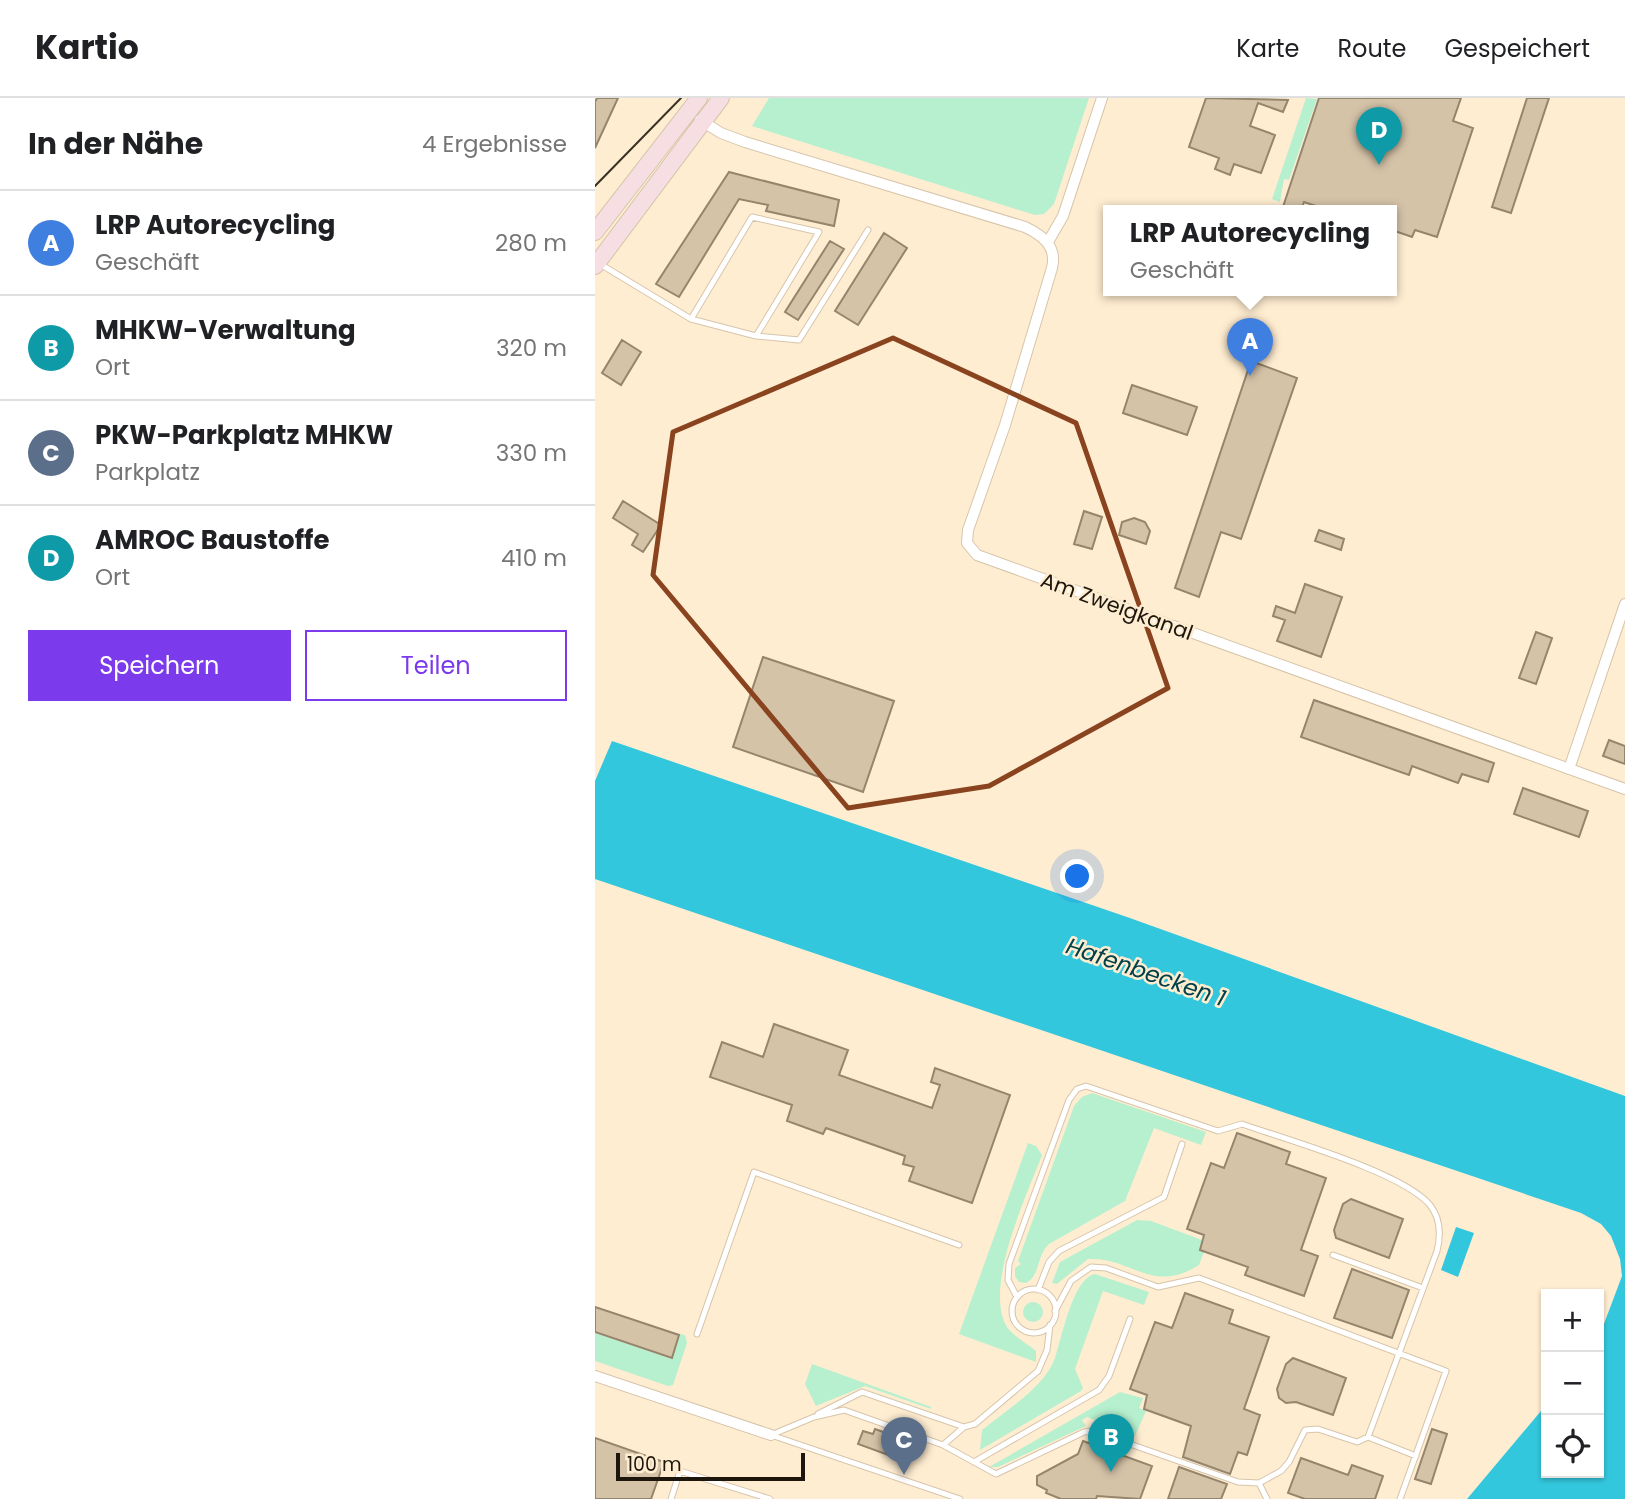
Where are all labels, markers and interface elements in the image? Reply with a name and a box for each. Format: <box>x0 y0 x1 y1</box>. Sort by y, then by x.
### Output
text: Kartio <box>35 24 139 71</box>
text: Karte <box>1236 32 1299 65</box>
text: Route <box>1337 32 1406 65</box>
text: Gespeichert <box>1444 32 1590 65</box>
pin: D <box>1356 107 1402 165</box>
text: In der Nähe <box>28 122 203 165</box>
text: 4 Ergebnisse <box>422 128 567 160</box>
popup <box>1103 205 1397 296</box>
text: LRP Autorecycling <box>95 207 335 243</box>
text: LRP Autorecycling <box>1130 215 1370 251</box>
text: A <box>43 227 59 259</box>
text: 280 m <box>495 227 567 259</box>
text: Geschäft <box>95 246 199 278</box>
text: Geschäft <box>1130 254 1234 286</box>
text: MHKW-Verwaltung <box>95 312 356 348</box>
pin: A <box>1227 318 1273 376</box>
text: B <box>43 332 59 364</box>
text: 320 m <box>496 332 567 364</box>
text: Ort <box>95 351 130 383</box>
text: PKW-Parkplatz MHKW <box>95 417 393 453</box>
text: C <box>42 437 60 469</box>
text: 330 m <box>496 437 567 469</box>
text: Parkplatz <box>95 456 200 488</box>
text: AMROC Baustoffe <box>95 522 329 558</box>
text: D <box>43 542 59 574</box>
text: 410 m <box>501 542 567 574</box>
text: Ort <box>95 561 130 593</box>
street label: Am Zweigkanal <box>1037 565 1197 647</box>
button: Speichern <box>28 630 291 701</box>
button: Teilen <box>305 630 567 701</box>
your location <box>1060 859 1094 893</box>
water label: Hafenbecken 1 <box>1062 930 1230 1014</box>
map controls <box>1541 1289 1604 1478</box>
button: + <box>1541 1289 1604 1352</box>
button: − <box>1541 1352 1604 1415</box>
pin: B <box>1088 1414 1134 1472</box>
button: locate <box>1541 1415 1604 1478</box>
pin: C <box>881 1417 927 1475</box>
scale bar <box>616 1450 805 1482</box>
text: 100 m <box>627 1451 682 1478</box>

